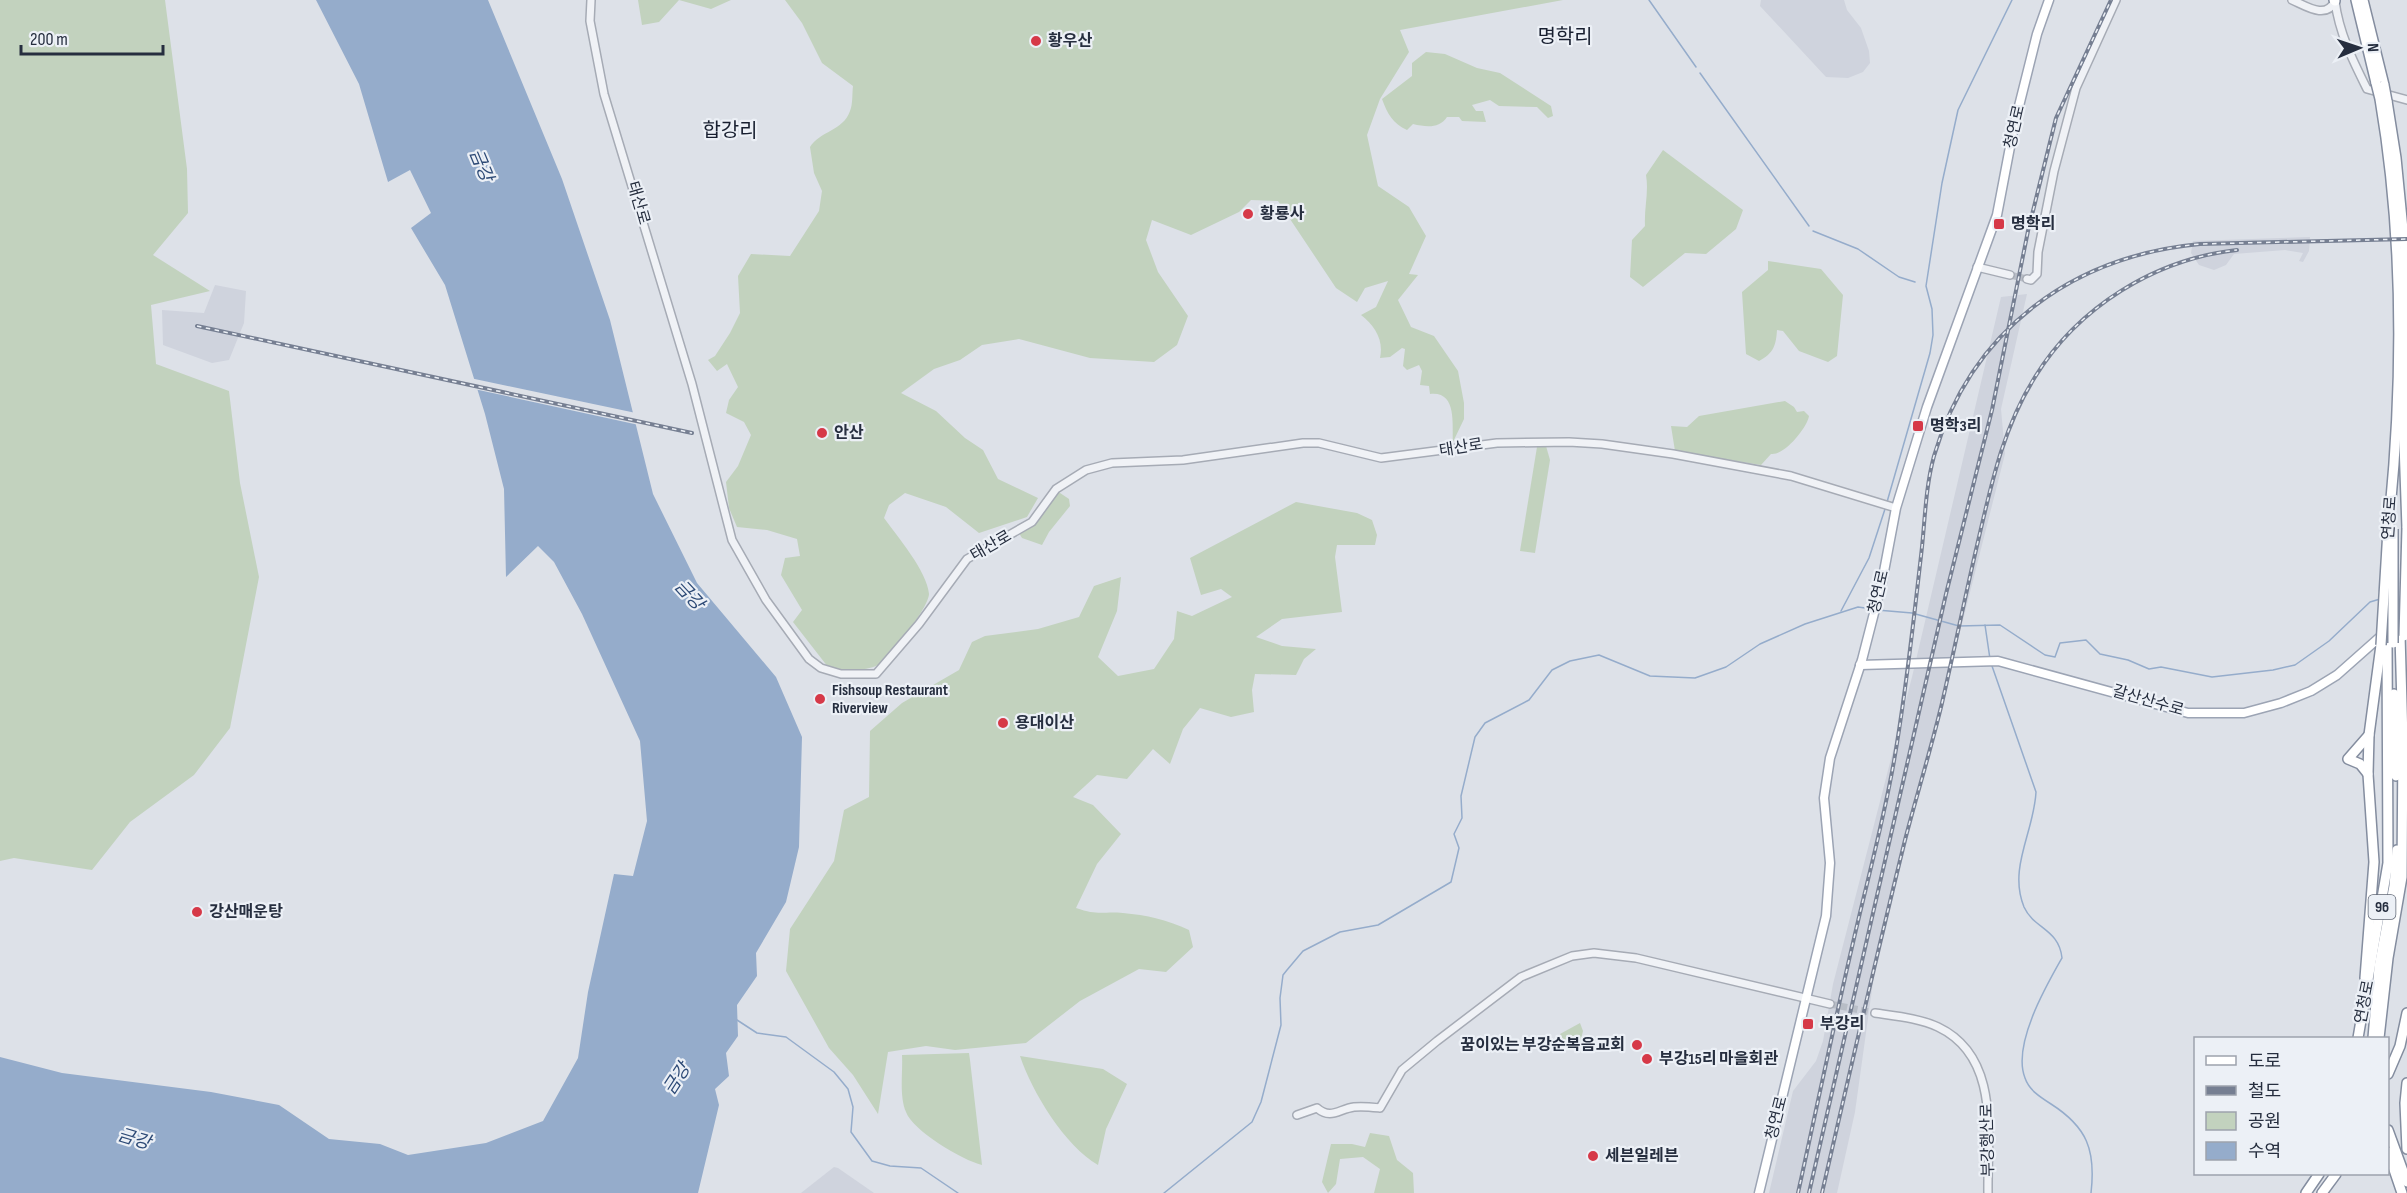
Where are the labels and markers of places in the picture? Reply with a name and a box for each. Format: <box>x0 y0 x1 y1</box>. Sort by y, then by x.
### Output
place label: 황우산 <box>1048 31 1092 51</box>
marker: 황우산 <box>1029 34 1043 48</box>
place label: 황룡사 <box>1260 204 1304 224</box>
marker: 황룡사 <box>1241 207 1255 221</box>
place label: 명학리 <box>2011 214 2055 234</box>
marker: 명학리 <box>1992 217 2006 231</box>
place label: 명학3리 <box>1930 416 1981 436</box>
marker: 명학3리 <box>1911 419 1925 433</box>
place label: 안산 <box>834 424 864 443</box>
marker: 안산 <box>815 426 829 440</box>
place label: Fishsoup Restaurant Riverview <box>832 681 948 718</box>
marker: Fishsoup Restaurant Riverview <box>813 692 827 706</box>
place label: 용대이산 <box>1015 714 1074 733</box>
marker: 용대이산 <box>996 716 1010 730</box>
place label: 강산매운탕 <box>209 903 283 922</box>
marker: 강산매운탕 <box>190 905 204 919</box>
place label: 부강리 <box>1820 1015 1864 1034</box>
marker: 부강리 <box>1801 1017 1815 1031</box>
place label: 꿈이있는 부강순복음교회 <box>1461 1036 1625 1055</box>
marker: 꿈이있는 부강순복음교회 <box>1630 1038 1644 1052</box>
place label: 부강15리 마을회관 <box>1659 1050 1778 1069</box>
marker: 부강15리 마을회관 <box>1640 1052 1654 1066</box>
place label: 세븐일레븐 <box>1605 1147 1679 1166</box>
marker: 세븐일레븐 <box>1586 1149 1600 1163</box>

